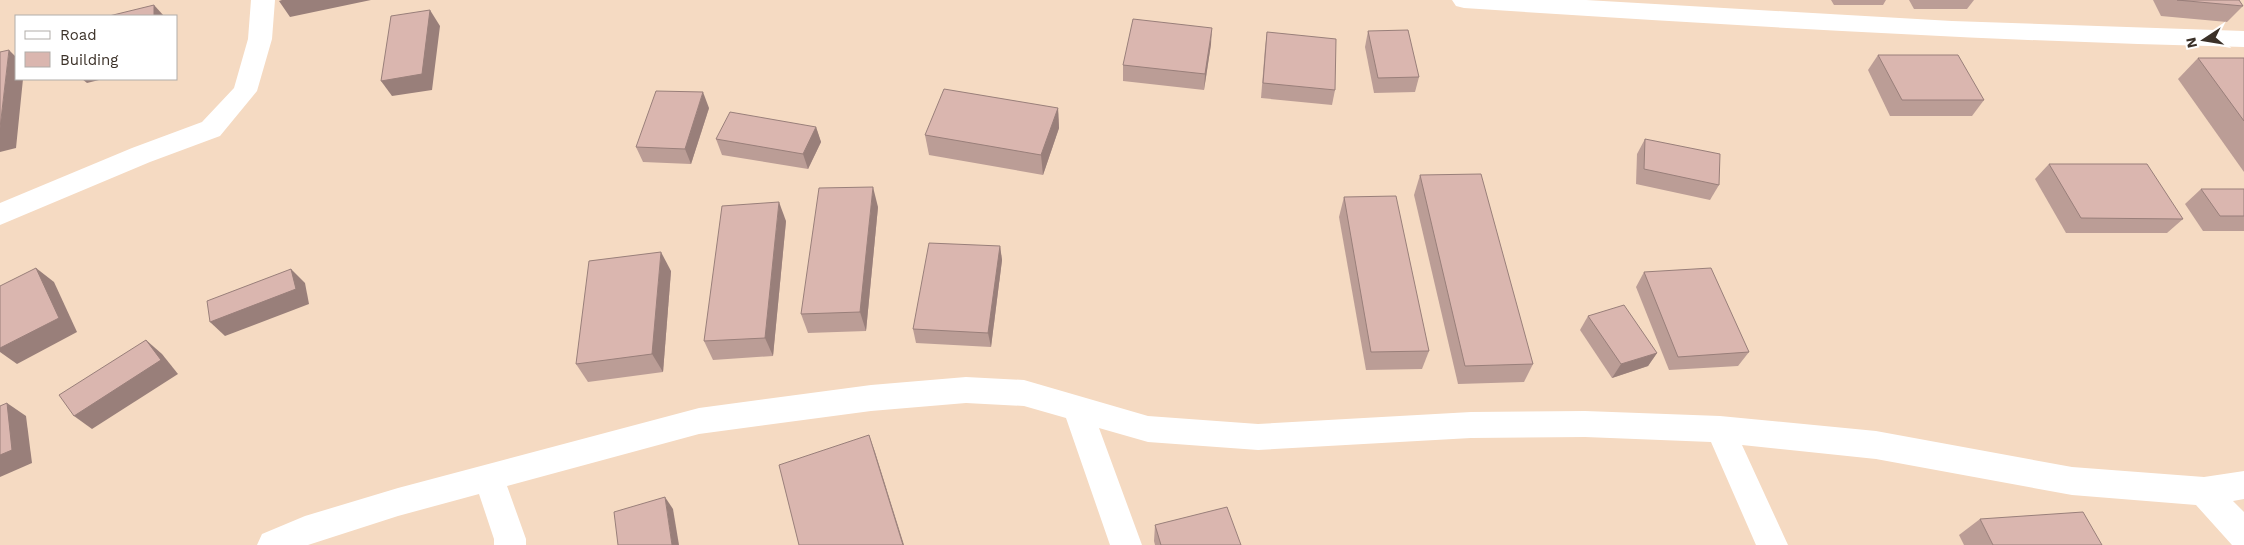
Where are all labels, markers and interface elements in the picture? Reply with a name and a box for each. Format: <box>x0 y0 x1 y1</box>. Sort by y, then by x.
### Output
legend <box>15 15 178 80</box>
north arrow <box>2179 15 2229 65</box>
text: Road <box>60 26 97 44</box>
text: N <box>2182 36 2200 49</box>
text: Building <box>60 51 118 69</box>

